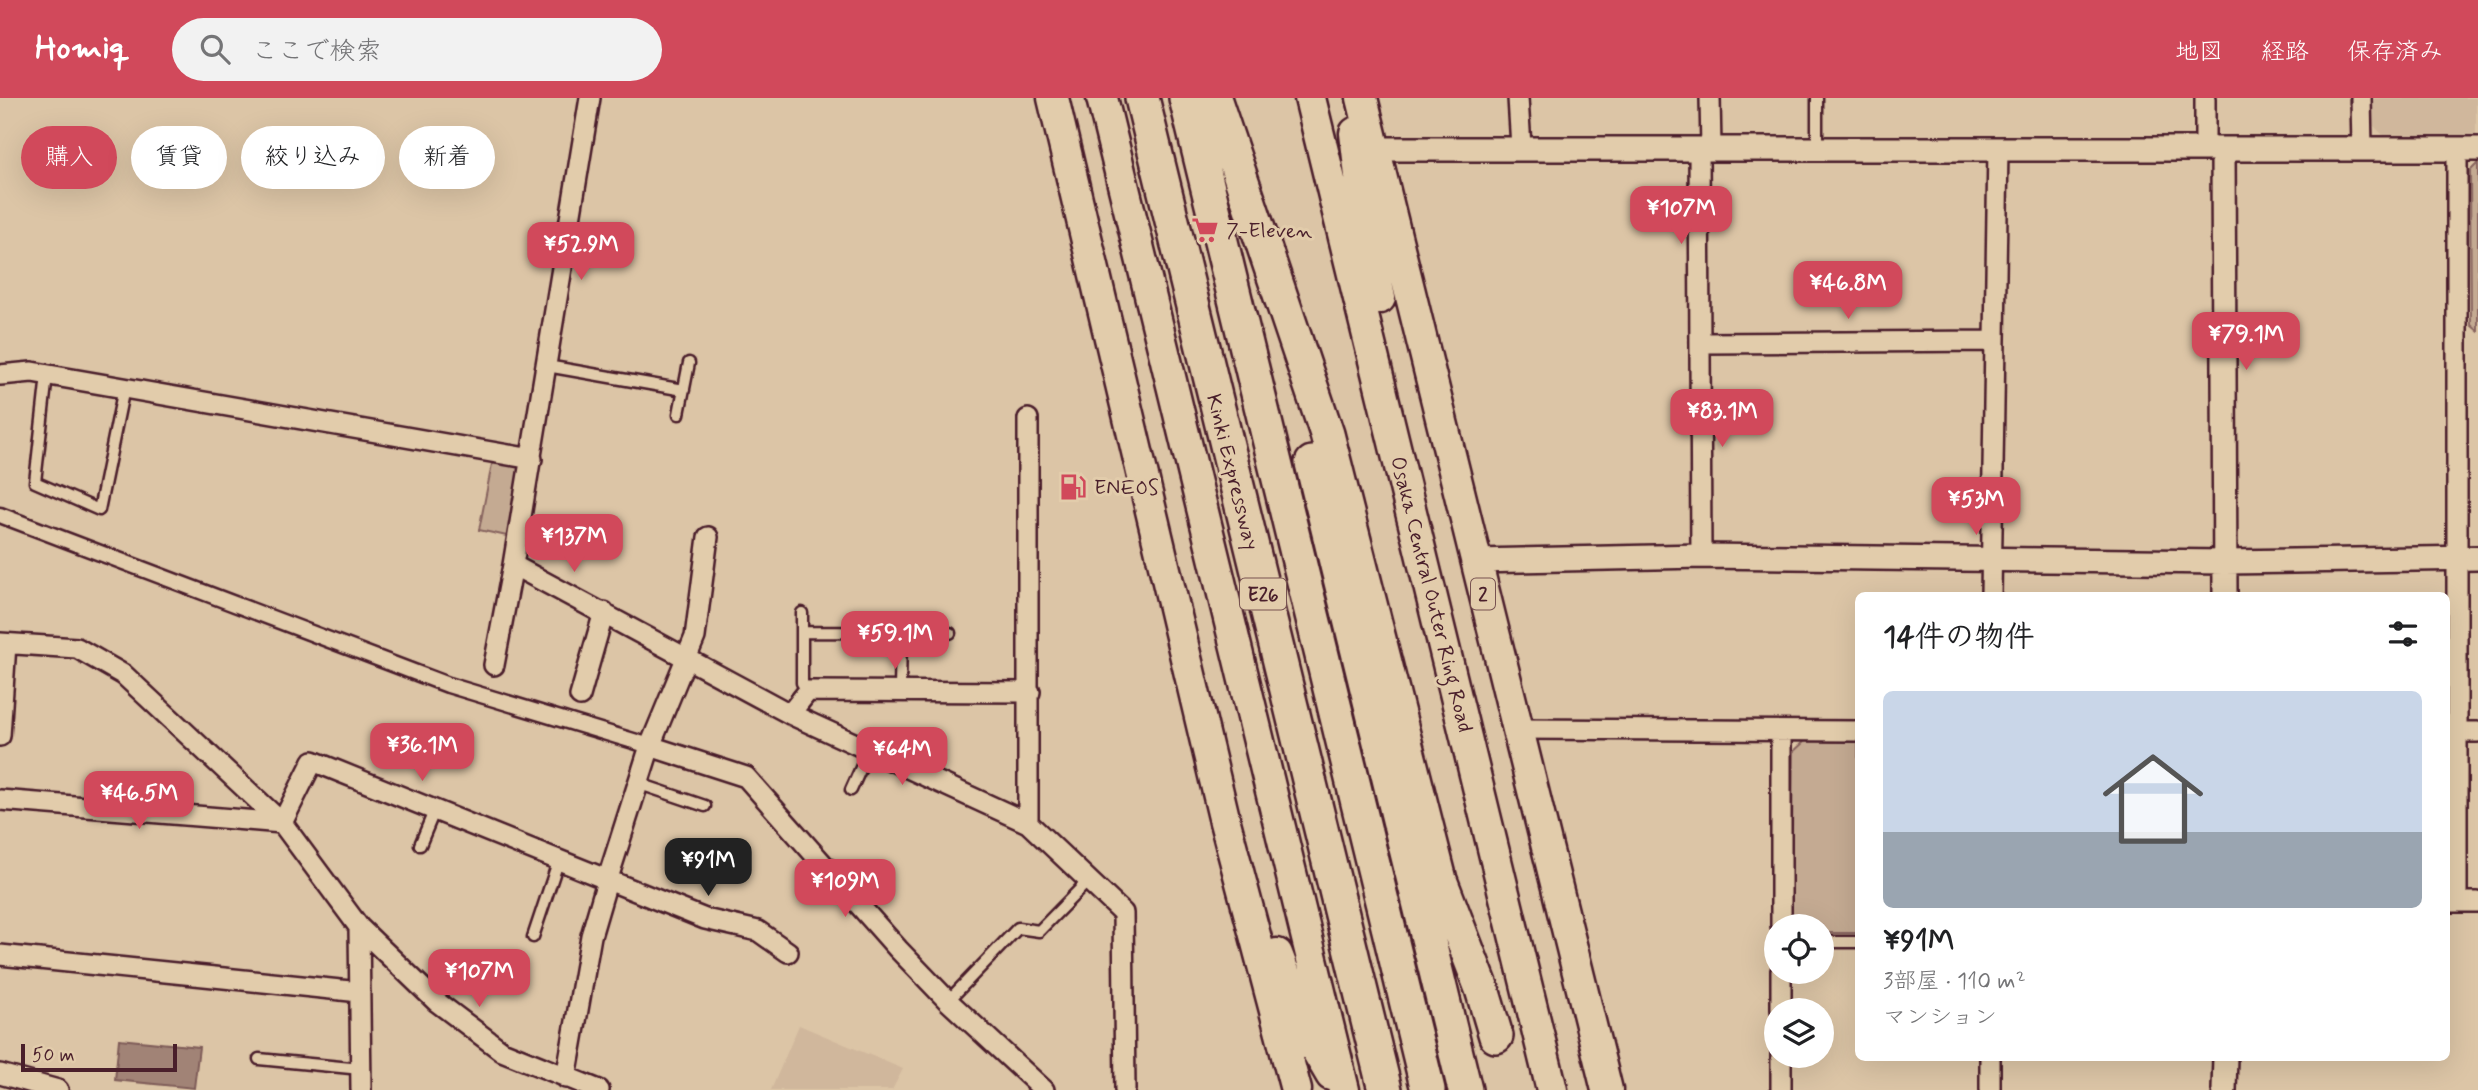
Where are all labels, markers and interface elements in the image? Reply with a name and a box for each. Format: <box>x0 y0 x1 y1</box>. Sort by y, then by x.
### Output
search box <box>172 18 662 81</box>
text: Homiq <box>35 27 130 71</box>
icon: search <box>196 30 234 68</box>
text: ここで検索 <box>252 35 382 69</box>
text: 地図 <box>2175 37 2223 68</box>
text: 経路 <box>2261 37 2309 68</box>
text: 保存済み <box>2347 37 2443 68</box>
chip: 購入 <box>21 126 117 189</box>
chip: 賃貸 <box>131 126 227 189</box>
chip: 絞り込み <box>241 126 385 189</box>
chip: 新着 <box>399 126 495 189</box>
pin: ¥107M <box>1632 186 1730 246</box>
text: ¥107M <box>1646 194 1716 224</box>
supermarket icon: 7-Eleven <box>1190 215 1220 245</box>
place label: 7-Eleven <box>1226 217 1313 245</box>
pin: ¥52.9M <box>524 222 638 282</box>
text: ¥52.9M <box>543 230 619 260</box>
pin: ¥46.8M <box>1791 262 1905 321</box>
text: ¥46.8M <box>1809 269 1887 299</box>
pin: ¥79.1M <box>2189 313 2303 372</box>
text: ¥79.1M <box>2208 320 2284 350</box>
pin: ¥83.1M <box>1665 390 1779 449</box>
street label: Kinki Expressway <box>1199 391 1265 553</box>
text: ¥83.1M <box>1686 397 1758 427</box>
street label: Osaka Central Outer Ring Road <box>1381 453 1479 736</box>
fuel station icon: ENEOS <box>1058 472 1088 502</box>
place label: ENEOS <box>1094 474 1159 502</box>
pin: ¥53M <box>1935 478 2017 537</box>
text: ¥53M <box>1948 485 2004 515</box>
pin: ¥137M <box>525 514 623 574</box>
text: ¥137M <box>541 522 607 552</box>
road number: E26 <box>1240 579 1286 610</box>
road number: 2 <box>1471 579 1495 610</box>
pin: ¥59.1M <box>838 612 952 671</box>
icon: filters <box>2384 615 2422 653</box>
text: 14件の物件 <box>1883 618 2035 657</box>
text: ¥59.1M <box>857 619 933 649</box>
pin: ¥36.1M <box>365 724 479 783</box>
pin: ¥64M <box>861 728 943 787</box>
text: ¥36.1M <box>386 731 458 761</box>
text: ¥64M <box>872 735 932 765</box>
icon: home <box>2090 736 2216 862</box>
pin: ¥46.5M <box>82 772 196 831</box>
text: ¥46.5M <box>100 779 178 809</box>
pin: ¥91M <box>667 838 749 898</box>
text: ¥91M <box>681 846 735 876</box>
pin: ¥109M <box>796 860 894 919</box>
text: ¥109M <box>811 867 879 897</box>
map controls <box>1764 914 1834 1068</box>
button: locate <box>1764 914 1834 984</box>
text: ¥91M <box>1883 922 1954 961</box>
pin: ¥107M <box>430 950 528 1009</box>
text: ¥107M <box>444 957 514 987</box>
text: 3部屋 · 110 m² <box>1883 967 2026 997</box>
button: layers <box>1764 998 1834 1068</box>
text: マンション <box>1883 1003 1997 1033</box>
scale bar <box>21 1041 177 1073</box>
text: 50 m <box>32 1043 75 1068</box>

